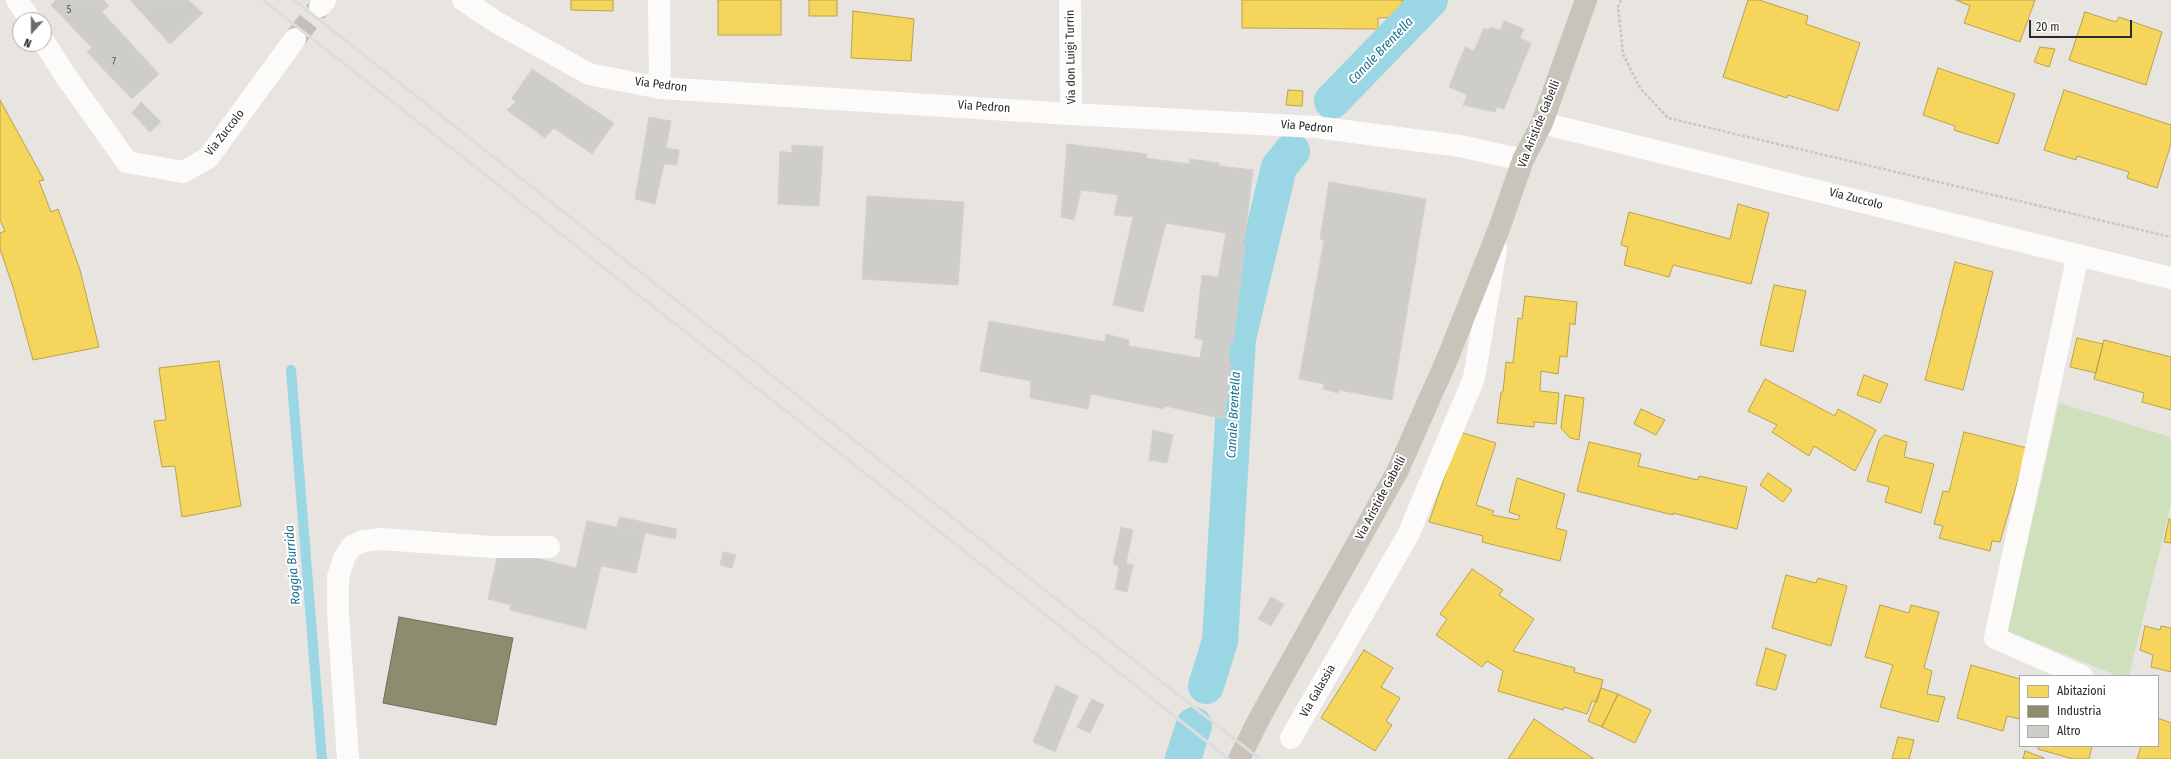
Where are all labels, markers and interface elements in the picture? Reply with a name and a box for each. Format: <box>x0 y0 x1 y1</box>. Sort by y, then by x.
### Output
house number: 5 <box>67 4 71 16</box>
street label: Via don Luigi Turrin <box>1063 10 1079 104</box>
north arrow <box>12 12 52 52</box>
scale bar <box>2031 12 2134 38</box>
water label: Canale Brentella <box>1345 14 1417 88</box>
text: 20 m <box>2036 20 2060 34</box>
text: N <box>22 35 33 50</box>
house number: 7 <box>112 56 116 68</box>
street label: Via Pedron <box>634 75 688 95</box>
street label: Via Aristide Gabelli <box>1515 78 1563 170</box>
street label: Via Pedron <box>957 98 1011 116</box>
street label: Via Zuccolo <box>202 107 248 159</box>
street label: Via Pedron <box>1280 118 1334 136</box>
street label: Via Zuccolo <box>1828 185 1884 213</box>
water label: Canale Brentella <box>1224 371 1244 459</box>
street label: Via Aristide Gabelli <box>1353 454 1409 542</box>
water label: Roggia Burrida <box>282 524 304 606</box>
street label: Via Galassia <box>1297 662 1339 720</box>
legend <box>2019 675 2159 747</box>
text: Abitazioni <box>2057 684 2106 698</box>
text: Industria <box>2057 704 2101 718</box>
text: Altro <box>2057 724 2081 738</box>

